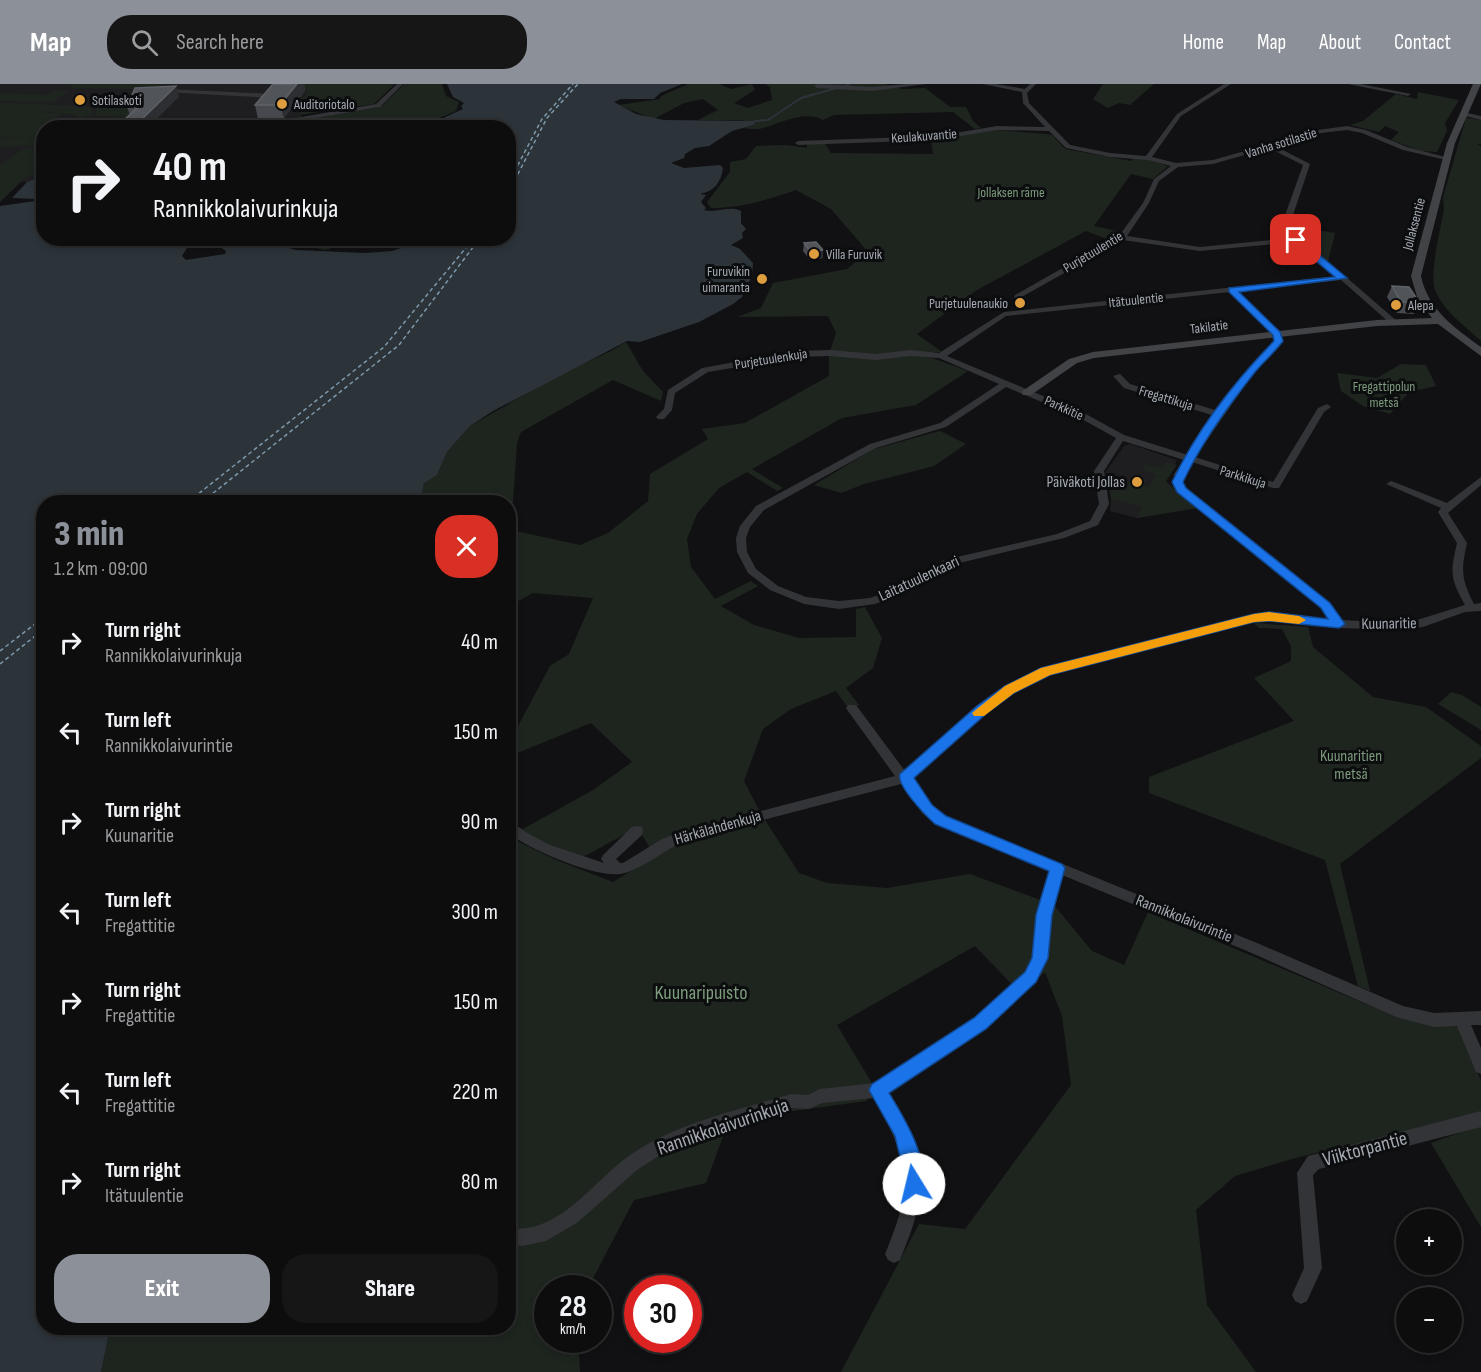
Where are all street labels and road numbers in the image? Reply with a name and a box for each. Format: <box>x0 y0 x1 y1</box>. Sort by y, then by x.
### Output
street label: Vanha sotilastie <box>1243 124 1319 162</box>
street label: Keulakuvantie <box>891 125 957 147</box>
street label: Jollaksentie <box>1399 196 1429 253</box>
street label: Purjetuulentie <box>1060 228 1126 276</box>
street label: Itätuulentie <box>1108 289 1164 311</box>
street label: Takilatie <box>1189 316 1229 338</box>
street label: Purjetuulenkuja <box>734 345 808 373</box>
street label: Fregattikuja <box>1137 382 1195 414</box>
street label: Parkkitie <box>1042 392 1086 424</box>
street label: Parkkikuja <box>1218 462 1268 492</box>
street label: Laitatuulenkaari <box>876 552 962 606</box>
street label: Kuunaritie <box>1361 614 1417 634</box>
street label: Härkälahdenkuja <box>673 807 763 849</box>
street label: Rannikkolaivurintie <box>1133 891 1235 947</box>
street label: Rannikkolaivurinkuja <box>654 1093 792 1161</box>
street label: Viiktorpantie <box>1320 1126 1410 1172</box>

